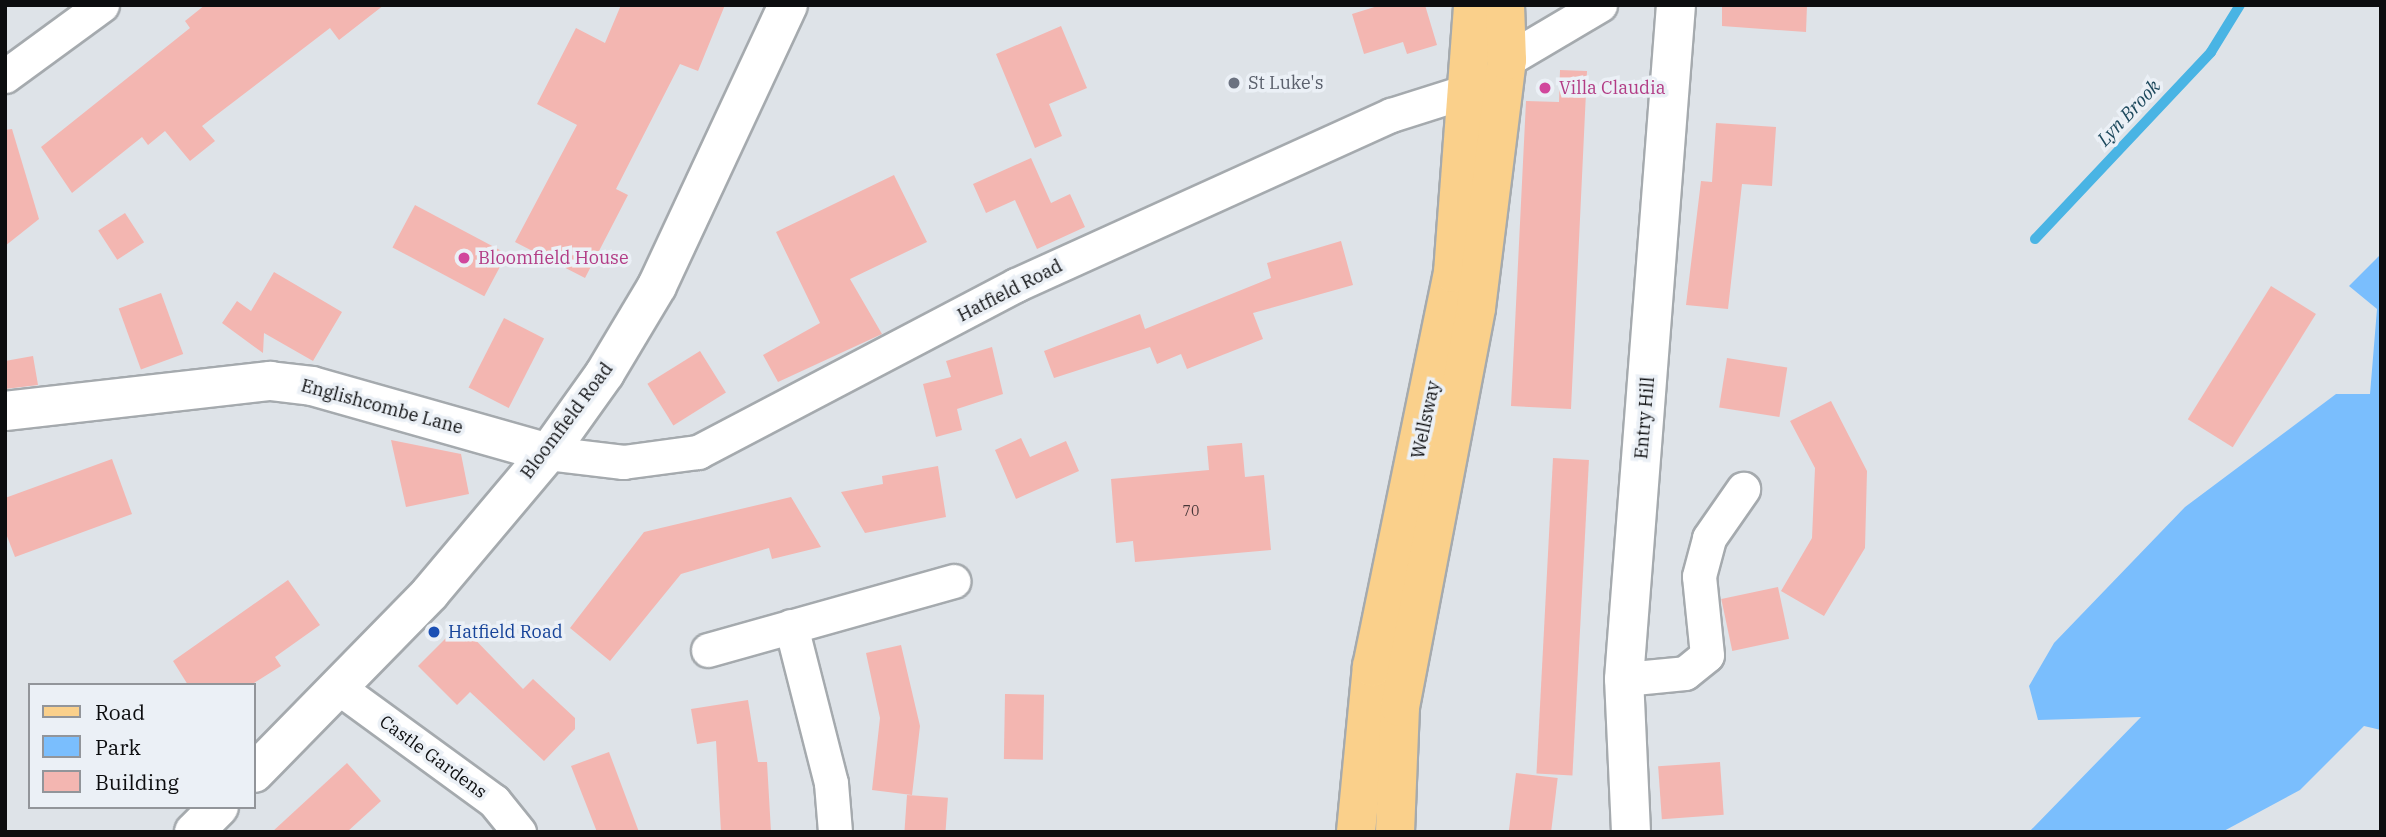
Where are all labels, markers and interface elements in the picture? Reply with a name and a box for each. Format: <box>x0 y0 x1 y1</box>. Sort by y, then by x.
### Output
place label: St Luke's <box>1248 72 1323 94</box>
marker: St Luke's <box>1226 75 1242 91</box>
water label: Lyn Brook <box>2093 75 2165 151</box>
place label: Villa Claudia <box>1559 77 1665 99</box>
marker: Villa Claudia <box>1537 80 1553 96</box>
place label: Bloomfield House <box>478 247 629 269</box>
marker: Bloomfield House <box>456 250 472 266</box>
street label: Hatfield Road <box>954 255 1066 327</box>
street label: Bloomfield Road <box>516 359 618 483</box>
street label: Englishcombe Lane <box>299 375 465 439</box>
street label: Entry Hill <box>1631 376 1659 460</box>
street label: Wellsway <box>1407 379 1445 461</box>
house number: 70 <box>1183 503 1199 519</box>
place label: Hatfield Road <box>448 621 563 643</box>
marker: Hatfield Road <box>426 624 442 640</box>
legend <box>28 683 256 809</box>
text: Road <box>95 698 145 726</box>
street label: Castle Gardens <box>375 711 491 803</box>
text: Park <box>95 733 141 761</box>
text: Building <box>95 768 179 796</box>

